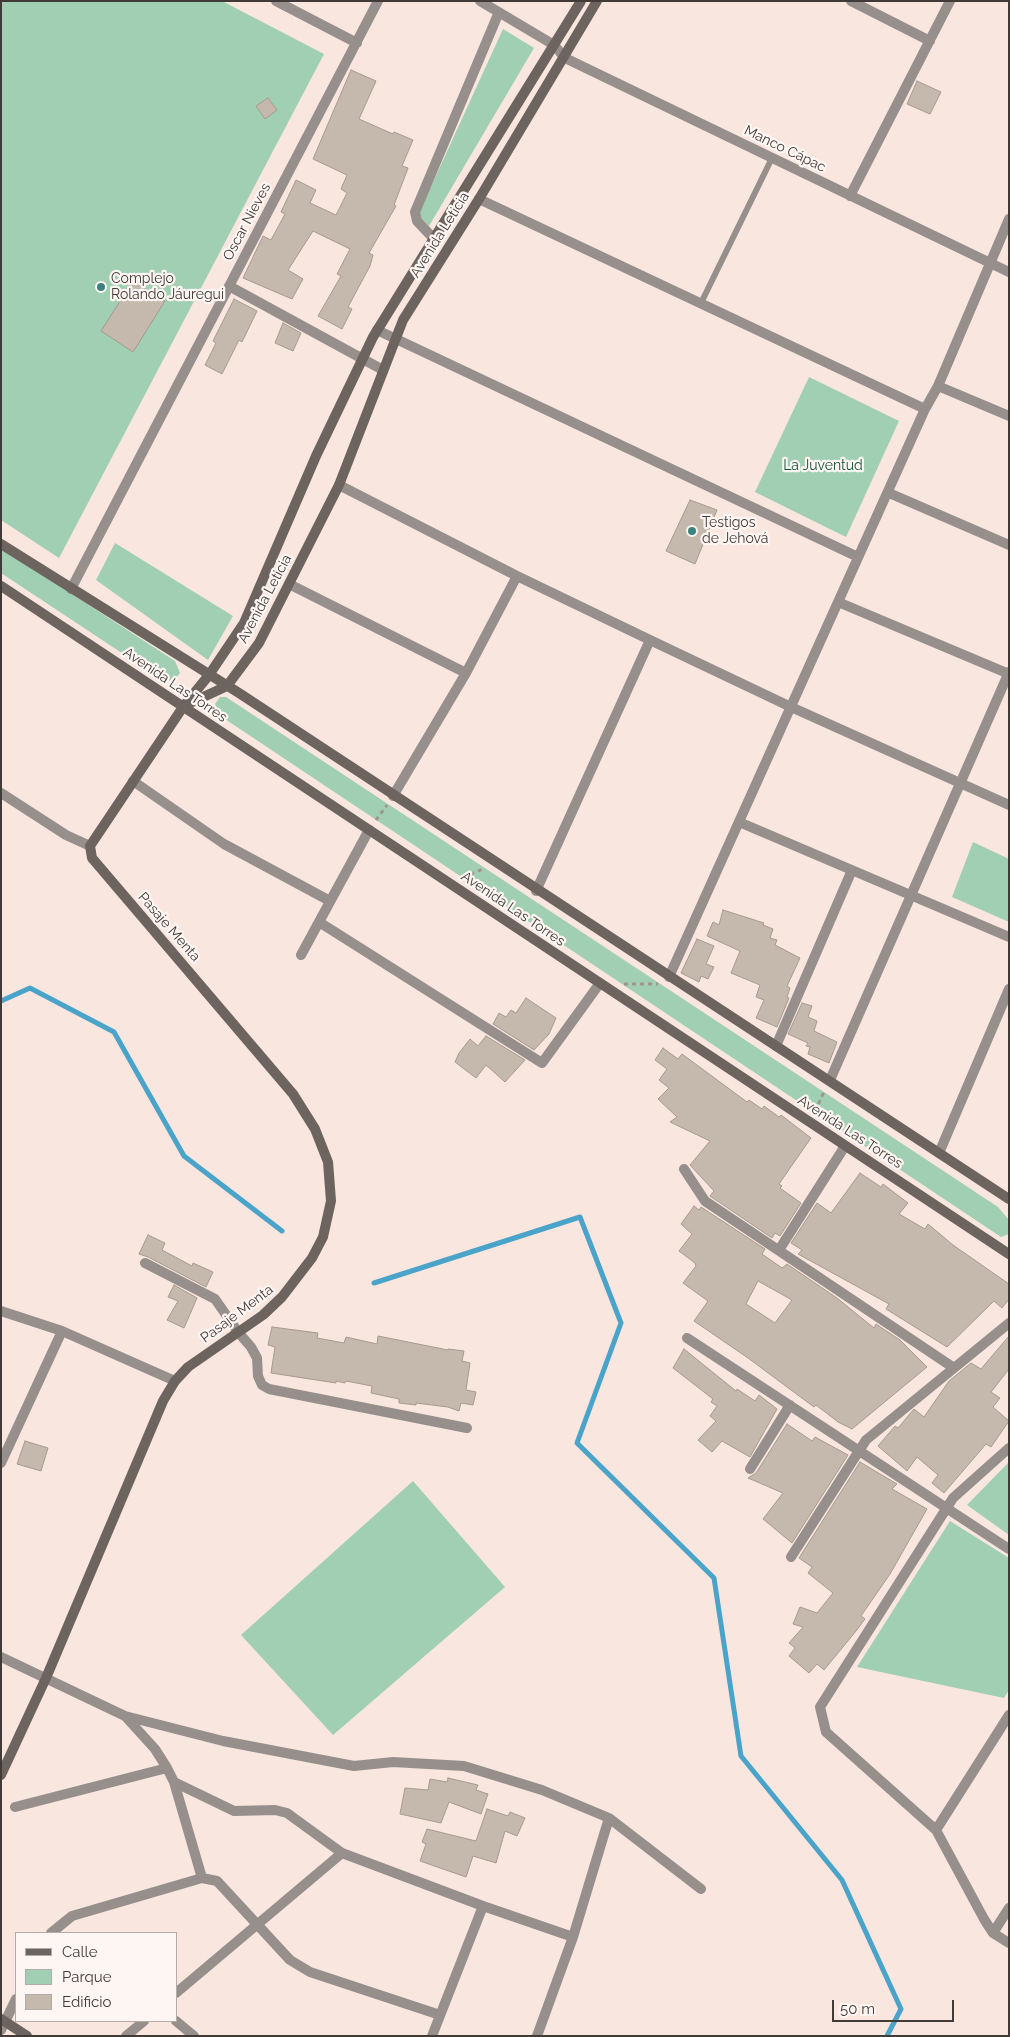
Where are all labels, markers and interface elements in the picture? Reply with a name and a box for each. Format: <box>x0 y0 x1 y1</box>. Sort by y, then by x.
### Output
street label: Manco Cápac <box>741 122 829 176</box>
street label: Oscar Nieves <box>220 180 274 264</box>
street label: Avenida Leticia <box>407 189 473 281</box>
place label: Complejo Rolando Jáuregui <box>111 271 224 304</box>
marker: Complejo Rolando Jáuregui <box>95 281 107 293</box>
park label: La Juventud <box>783 458 863 474</box>
place label: Testigos de Jehová <box>702 515 768 548</box>
marker: Testigos de Jehová <box>686 525 698 537</box>
street label: Avenida Leticia <box>235 552 295 646</box>
street label: Avenida Las Torres <box>120 644 230 726</box>
street label: Avenida Las Torres <box>458 868 568 950</box>
street label: Pasaje Menta <box>134 889 204 965</box>
street label: Avenida Las Torres <box>794 1092 906 1172</box>
street label: Pasaje Menta <box>197 1281 277 1347</box>
legend <box>15 1932 178 2022</box>
text: Calle <box>62 1943 97 1961</box>
text: Parque <box>62 1968 111 1986</box>
scale bar <box>835 1990 958 2022</box>
text: Edificio <box>62 1993 112 2011</box>
text: 50 m <box>840 2000 875 2018</box>

